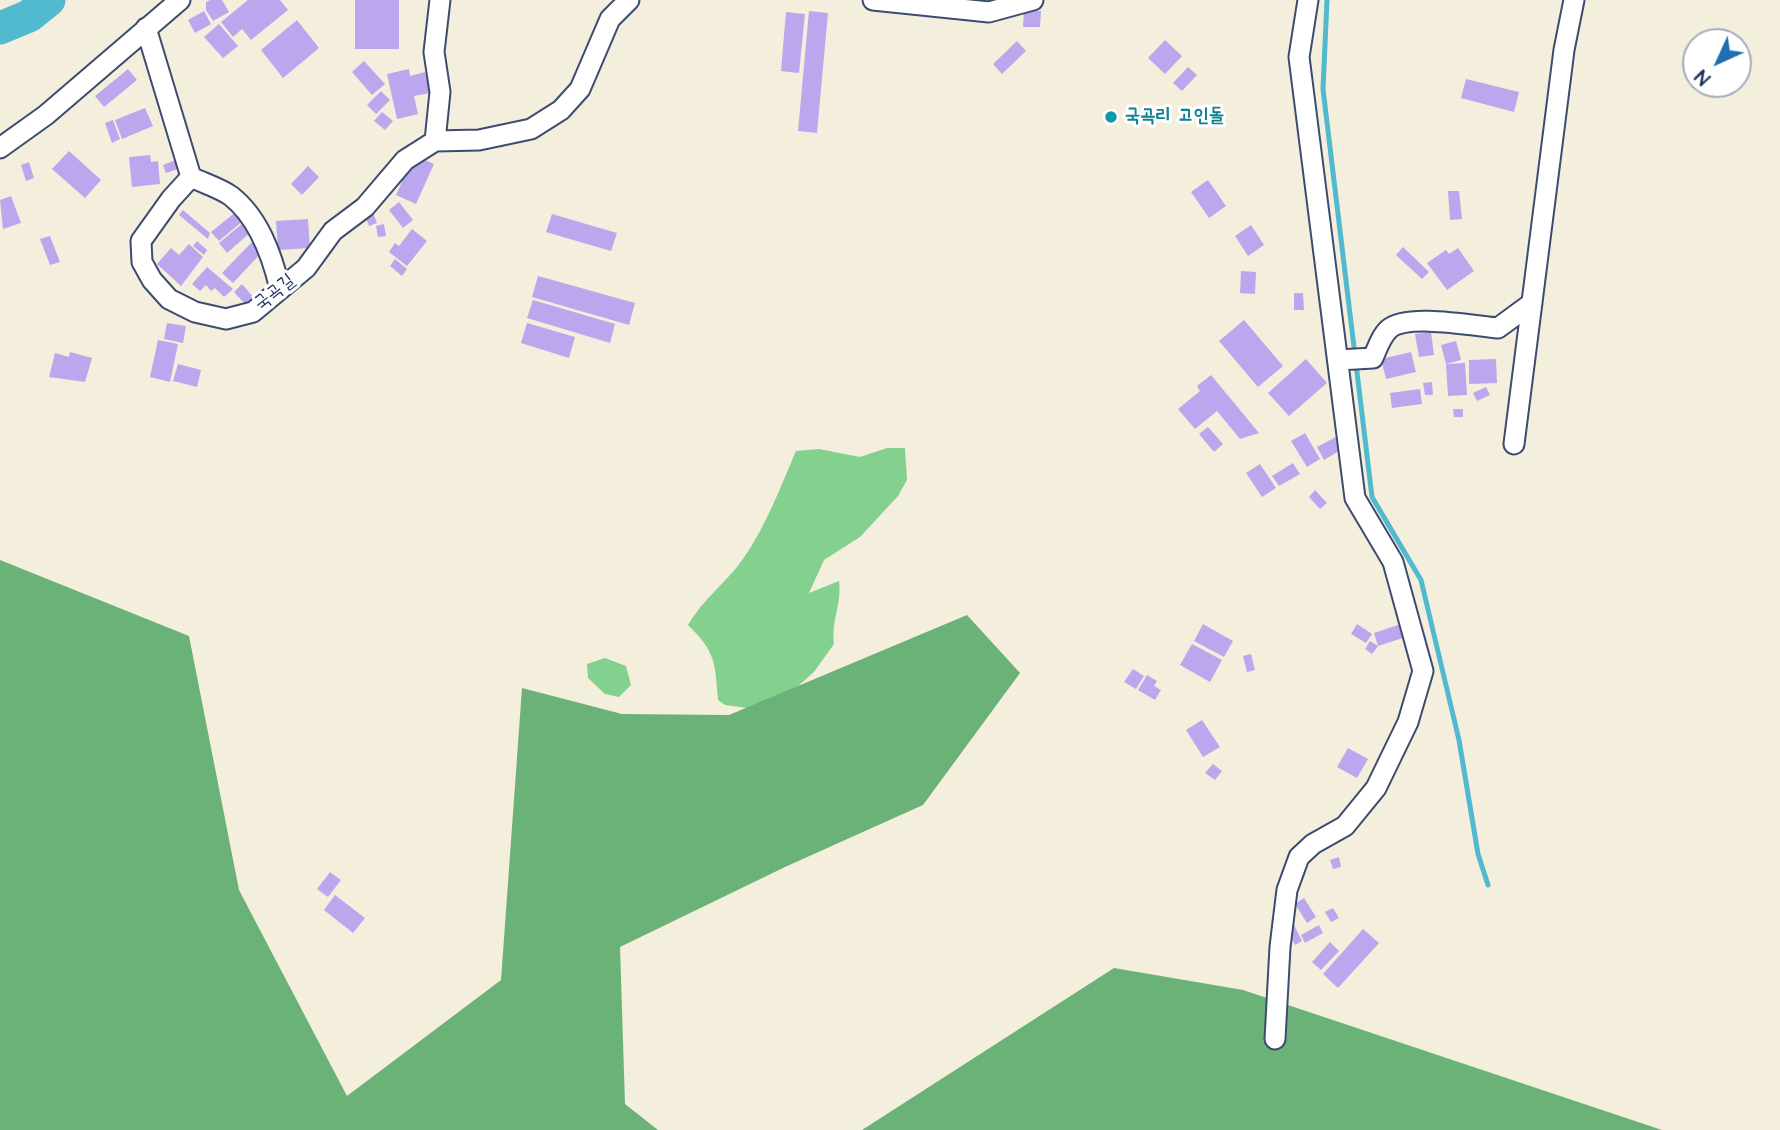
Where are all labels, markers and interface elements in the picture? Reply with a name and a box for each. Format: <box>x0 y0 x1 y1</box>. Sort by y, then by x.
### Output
north arrow <box>1682 28 1752 98</box>
text: N <box>1689 63 1717 91</box>
place label: 국곡리 고인돌 <box>1125 106 1224 128</box>
marker: 국곡리 고인돌 <box>1103 109 1119 125</box>
street label: 국곡길 <box>250 270 300 316</box>

